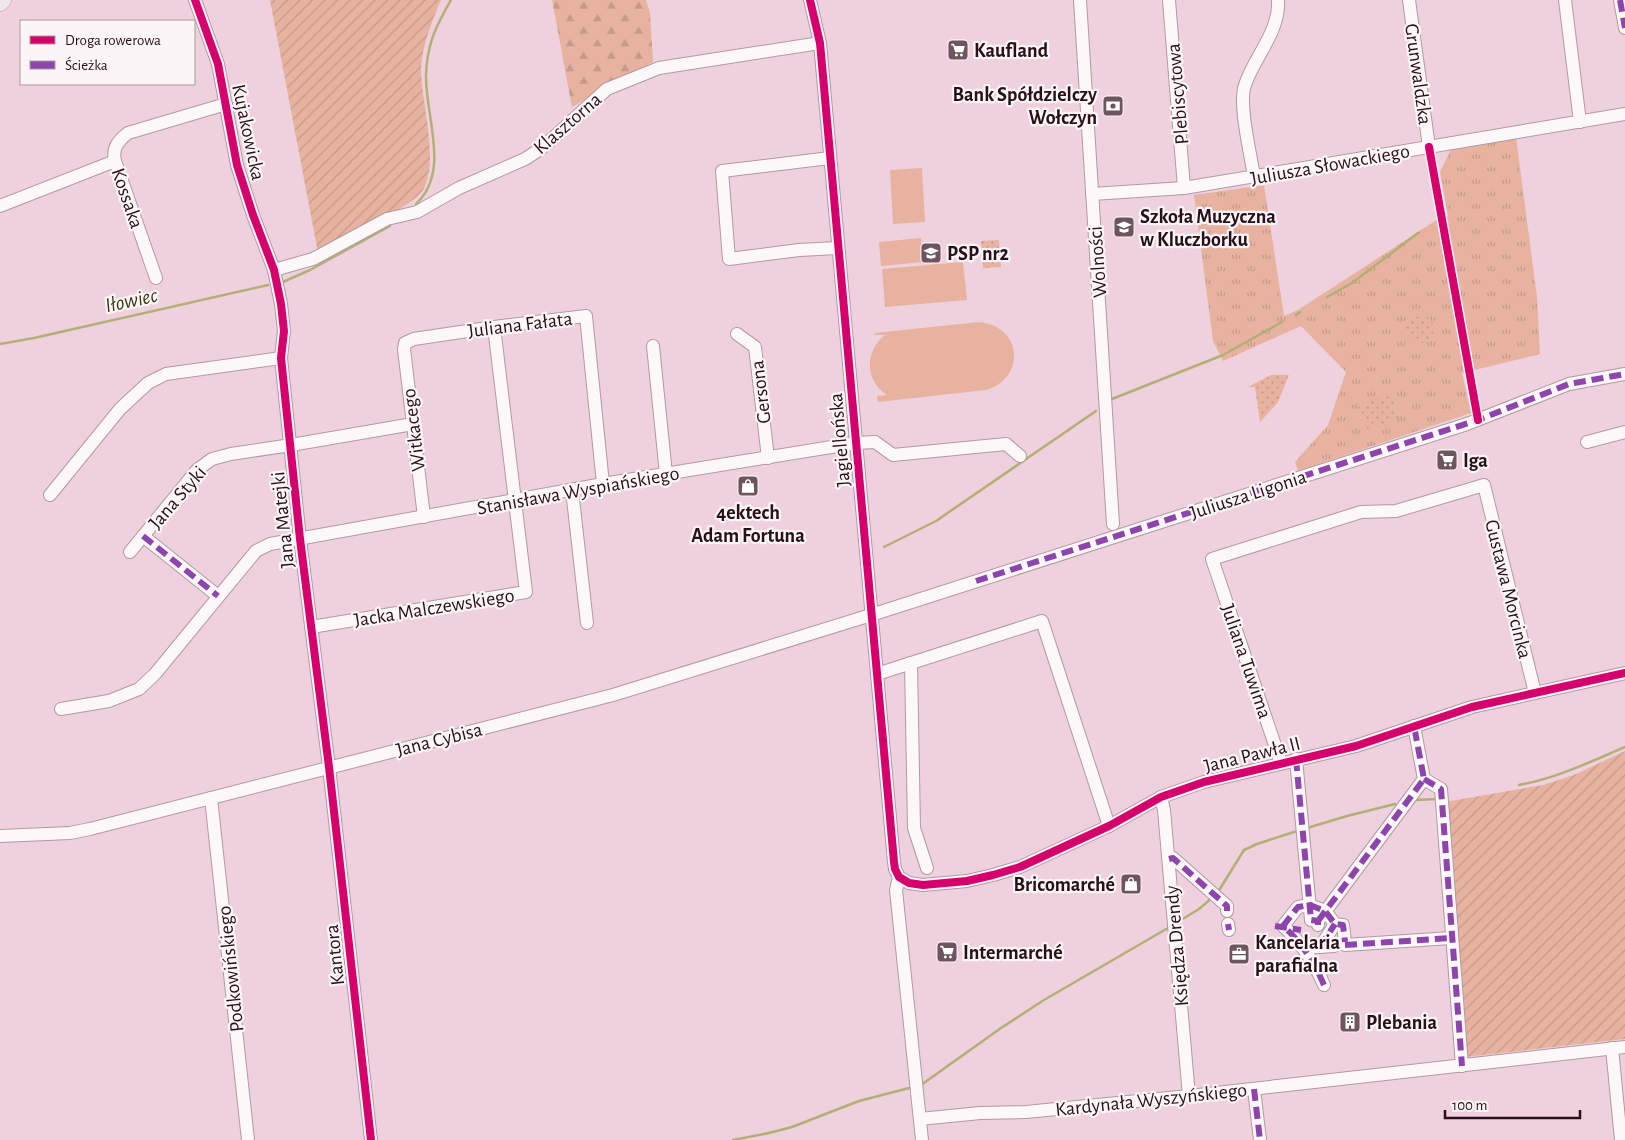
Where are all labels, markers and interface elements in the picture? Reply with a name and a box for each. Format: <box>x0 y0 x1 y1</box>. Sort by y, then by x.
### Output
legend <box>20 20 195 85</box>
street label: Grunwaldzka <box>1401 22 1435 126</box>
text: Droga rowerowa <box>65 33 161 48</box>
supermarket icon: Kaufland <box>946 38 970 62</box>
place label: Kaufland <box>974 41 1049 61</box>
street label: Plebiscytowa <box>1164 43 1192 145</box>
text: Ścieżka <box>65 56 108 73</box>
street label: Kujakowicka <box>228 82 268 182</box>
place label: Bank Spółdzielczy Wołczyn <box>953 85 1097 128</box>
street label: Klasztorna <box>530 89 605 158</box>
bank icon: Bank Spółdzielczy Wołczyn <box>1101 94 1125 118</box>
street label: Juliusza Słowackiego <box>1249 141 1411 189</box>
street label: Kossaka <box>107 166 147 231</box>
place label: Szkoła Muzyczna w Kluczborku <box>1140 207 1276 250</box>
school or university icon: Szkoła Muzyczna w Kluczborku <box>1112 215 1136 239</box>
street label: Wolności <box>1086 225 1110 298</box>
school or university icon: PSP nr2 <box>919 241 943 265</box>
place label: PSP nr2 <box>947 244 1009 264</box>
water label: Iłowiec <box>103 285 160 316</box>
street label: Juliana Fałata <box>467 309 574 341</box>
street label: Gersona <box>747 359 775 425</box>
street label: Witkacego <box>399 387 429 472</box>
street label: Jagiellońska <box>826 392 854 488</box>
supermarket icon: Iga <box>1435 448 1459 472</box>
place label: Iga <box>1463 451 1488 471</box>
street label: Jana Styki <box>145 462 210 533</box>
street label: Stanisława Wyspiańskiego <box>476 463 681 519</box>
street label: Juliusza Ligonia <box>1188 467 1309 523</box>
street label: Jana Matejki <box>268 471 298 569</box>
shop icon: 4ektech Adam Fortuna <box>736 474 760 498</box>
place label: 4ektech Adam Fortuna <box>691 503 805 546</box>
street label: Gustawa Morcinka <box>1481 518 1535 661</box>
street label: Jacka Malczewskiego <box>353 585 516 631</box>
street label: Juliana Tuwima <box>1217 601 1275 721</box>
street label: Jana Cybisa <box>394 720 484 760</box>
street label: Jana Pawła II <box>1202 733 1302 777</box>
shop icon: Bricomarché <box>1119 872 1143 896</box>
place label: Bricomarché <box>1014 875 1115 895</box>
street label: Księdza Drendy <box>1162 884 1192 1007</box>
street label: Podkowińskiego <box>214 905 248 1033</box>
street label: Kantora <box>322 923 348 986</box>
place label: Kancelaria parafialna <box>1255 933 1341 976</box>
supermarket icon: Intermarché <box>935 940 959 964</box>
office icon: Kancelaria parafialna <box>1227 942 1251 966</box>
place label: Intermarché <box>963 943 1063 963</box>
building icon: Plebania <box>1338 1010 1362 1034</box>
place label: Plebania <box>1366 1013 1437 1033</box>
street label: Kardynała Wyszyńskiego <box>1054 1080 1248 1120</box>
scale bar <box>1445 1088 1580 1120</box>
text: 100 m <box>1452 1098 1487 1113</box>

